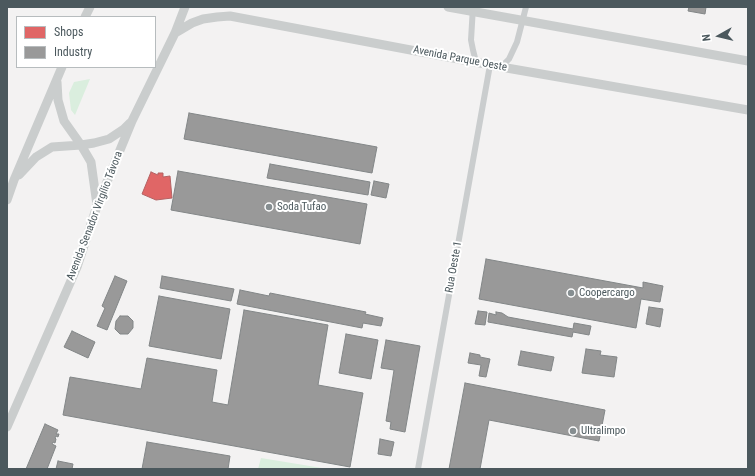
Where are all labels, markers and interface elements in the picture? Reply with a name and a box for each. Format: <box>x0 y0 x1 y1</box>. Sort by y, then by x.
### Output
legend <box>16 16 156 68</box>
north arrow <box>699 16 739 56</box>
text: Shops <box>54 25 83 39</box>
text: N <box>700 33 714 42</box>
street label: Avenida Parque Oeste <box>412 43 508 75</box>
text: Industry <box>54 45 92 59</box>
street label: Avenida Senador Virgílio Távora <box>64 150 126 282</box>
place label: Soda Tufao <box>277 200 326 214</box>
marker: Soda Tufao <box>264 202 274 212</box>
street label: Rua Oeste 1 <box>443 240 465 294</box>
place label: Coopercargo <box>579 286 635 300</box>
marker: Coopercargo <box>566 288 576 298</box>
place label: Ultralimpo <box>581 424 626 438</box>
marker: Ultralimpo <box>568 426 578 436</box>

